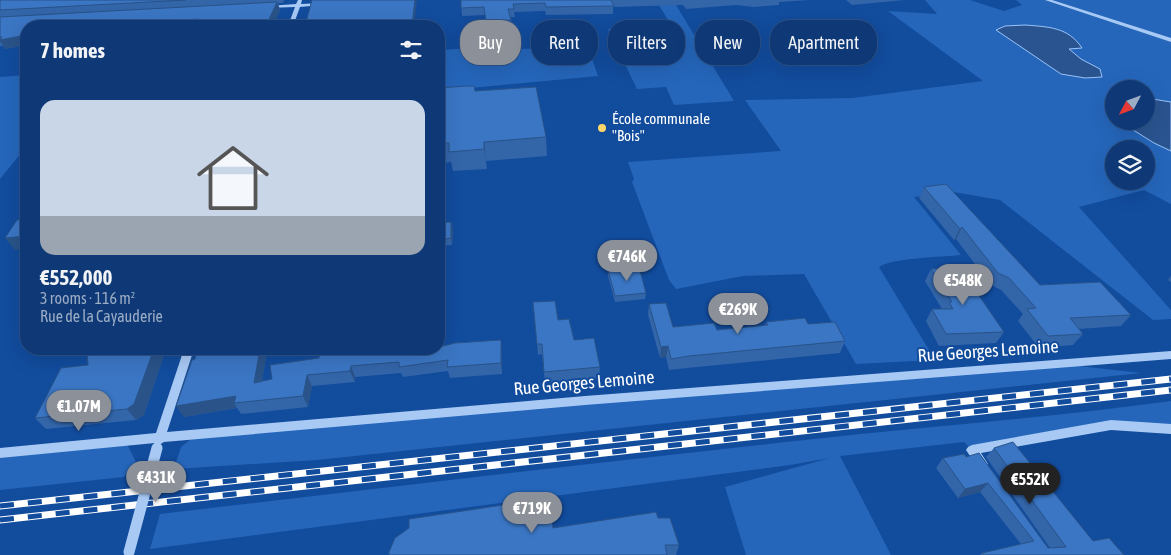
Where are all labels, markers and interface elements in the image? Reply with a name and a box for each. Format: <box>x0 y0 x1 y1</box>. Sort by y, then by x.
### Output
chip: Buy <box>460 20 521 65</box>
chip: Rent <box>531 20 598 65</box>
chip: Filters <box>608 20 685 65</box>
chip: New <box>695 20 760 65</box>
chip: Apartment <box>770 20 877 65</box>
icon: filters <box>397 36 425 64</box>
text: 7 homes <box>40 38 105 62</box>
north arrow <box>1105 80 1155 130</box>
map controls <box>1105 80 1155 190</box>
place label: École communale "Bois" <box>612 110 710 144</box>
marker: École communale "Bois" <box>596 122 608 134</box>
icon: home <box>188 133 278 223</box>
button: layers <box>1105 140 1155 190</box>
pin: €746K <box>592 240 662 282</box>
text: €746K <box>608 247 646 265</box>
pin: €548K <box>928 264 998 306</box>
text: €552,000 <box>40 265 112 289</box>
text: €548K <box>944 271 982 289</box>
text: 3 rooms · 116 m² <box>40 289 135 307</box>
pin: €269K <box>703 292 773 335</box>
text: €269K <box>719 300 757 318</box>
text: Rue de la Cayauderie <box>40 307 163 325</box>
street label: Rue Georges Lemoine <box>917 335 1059 366</box>
street label: Rue Georges Lemoine <box>513 366 655 399</box>
pin: €1.07M <box>38 390 120 432</box>
text: €1.07M <box>57 397 101 415</box>
pin: €431K <box>121 460 191 503</box>
pin: €552K <box>995 462 1065 505</box>
text: €431K <box>137 468 175 486</box>
text: €552K <box>1011 470 1049 488</box>
pin: €719K <box>497 492 567 534</box>
text: €719K <box>513 499 551 517</box>

